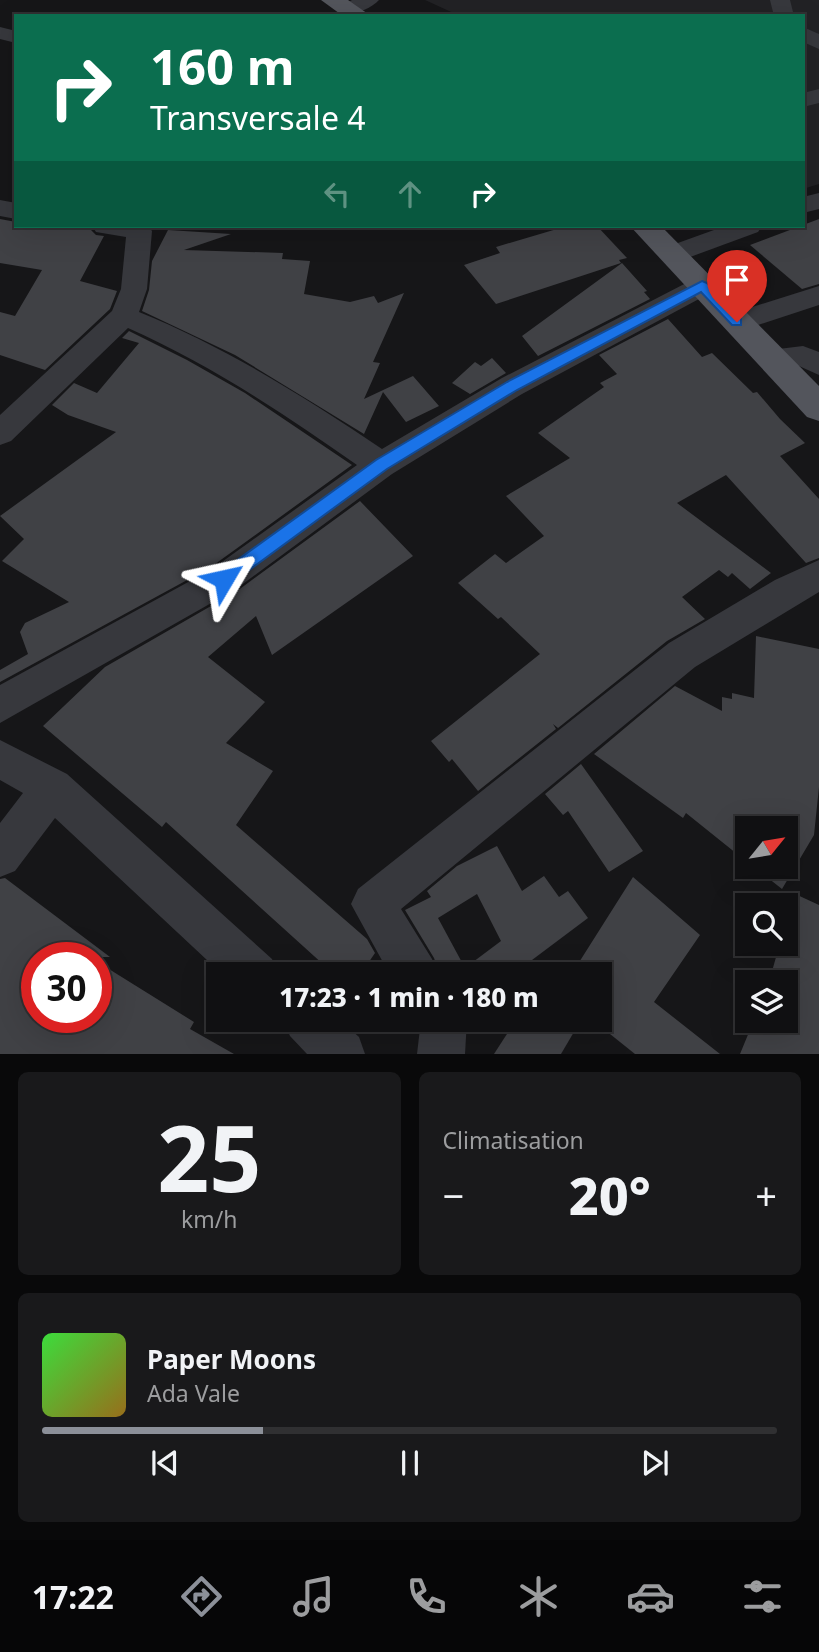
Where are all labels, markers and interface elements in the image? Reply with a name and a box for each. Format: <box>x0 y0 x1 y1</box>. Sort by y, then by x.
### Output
text: 160 m <box>150 33 295 99</box>
icon: right <box>35 42 126 133</box>
text: Transversale 4 <box>150 96 366 139</box>
icon: left <box>318 175 356 213</box>
icon: ahead <box>391 175 429 213</box>
icon: right <box>464 175 502 213</box>
pin <box>707 250 767 322</box>
icon: arrive <box>718 261 756 299</box>
position arrow <box>187 542 261 616</box>
north arrow <box>735 816 798 878</box>
map controls <box>735 816 798 1033</box>
button: search <box>735 893 798 956</box>
speed limit sign: 30 <box>21 942 112 1033</box>
button: layers <box>735 970 798 1033</box>
text: 17:23 · 1 min · 180 m <box>279 979 539 1015</box>
text: 25 <box>157 1095 261 1219</box>
text: Climatisation <box>443 1124 584 1156</box>
text: 20° <box>569 1159 651 1230</box>
text: − <box>443 1169 464 1221</box>
text: + <box>755 1169 777 1221</box>
text: km/h <box>181 1203 238 1235</box>
text: Paper Moons <box>147 1341 316 1377</box>
text: Ada Vale <box>147 1377 240 1409</box>
icon: previous <box>146 1444 184 1482</box>
icon: pause <box>391 1444 429 1482</box>
icon: next <box>636 1444 674 1482</box>
icon: directions <box>177 1572 226 1621</box>
icon: music <box>289 1572 338 1621</box>
icon: phone <box>402 1572 451 1621</box>
icon: climate <box>514 1572 563 1621</box>
icon: car <box>626 1572 675 1621</box>
icon: filters <box>738 1572 787 1621</box>
text: 17:22 <box>32 1575 114 1618</box>

